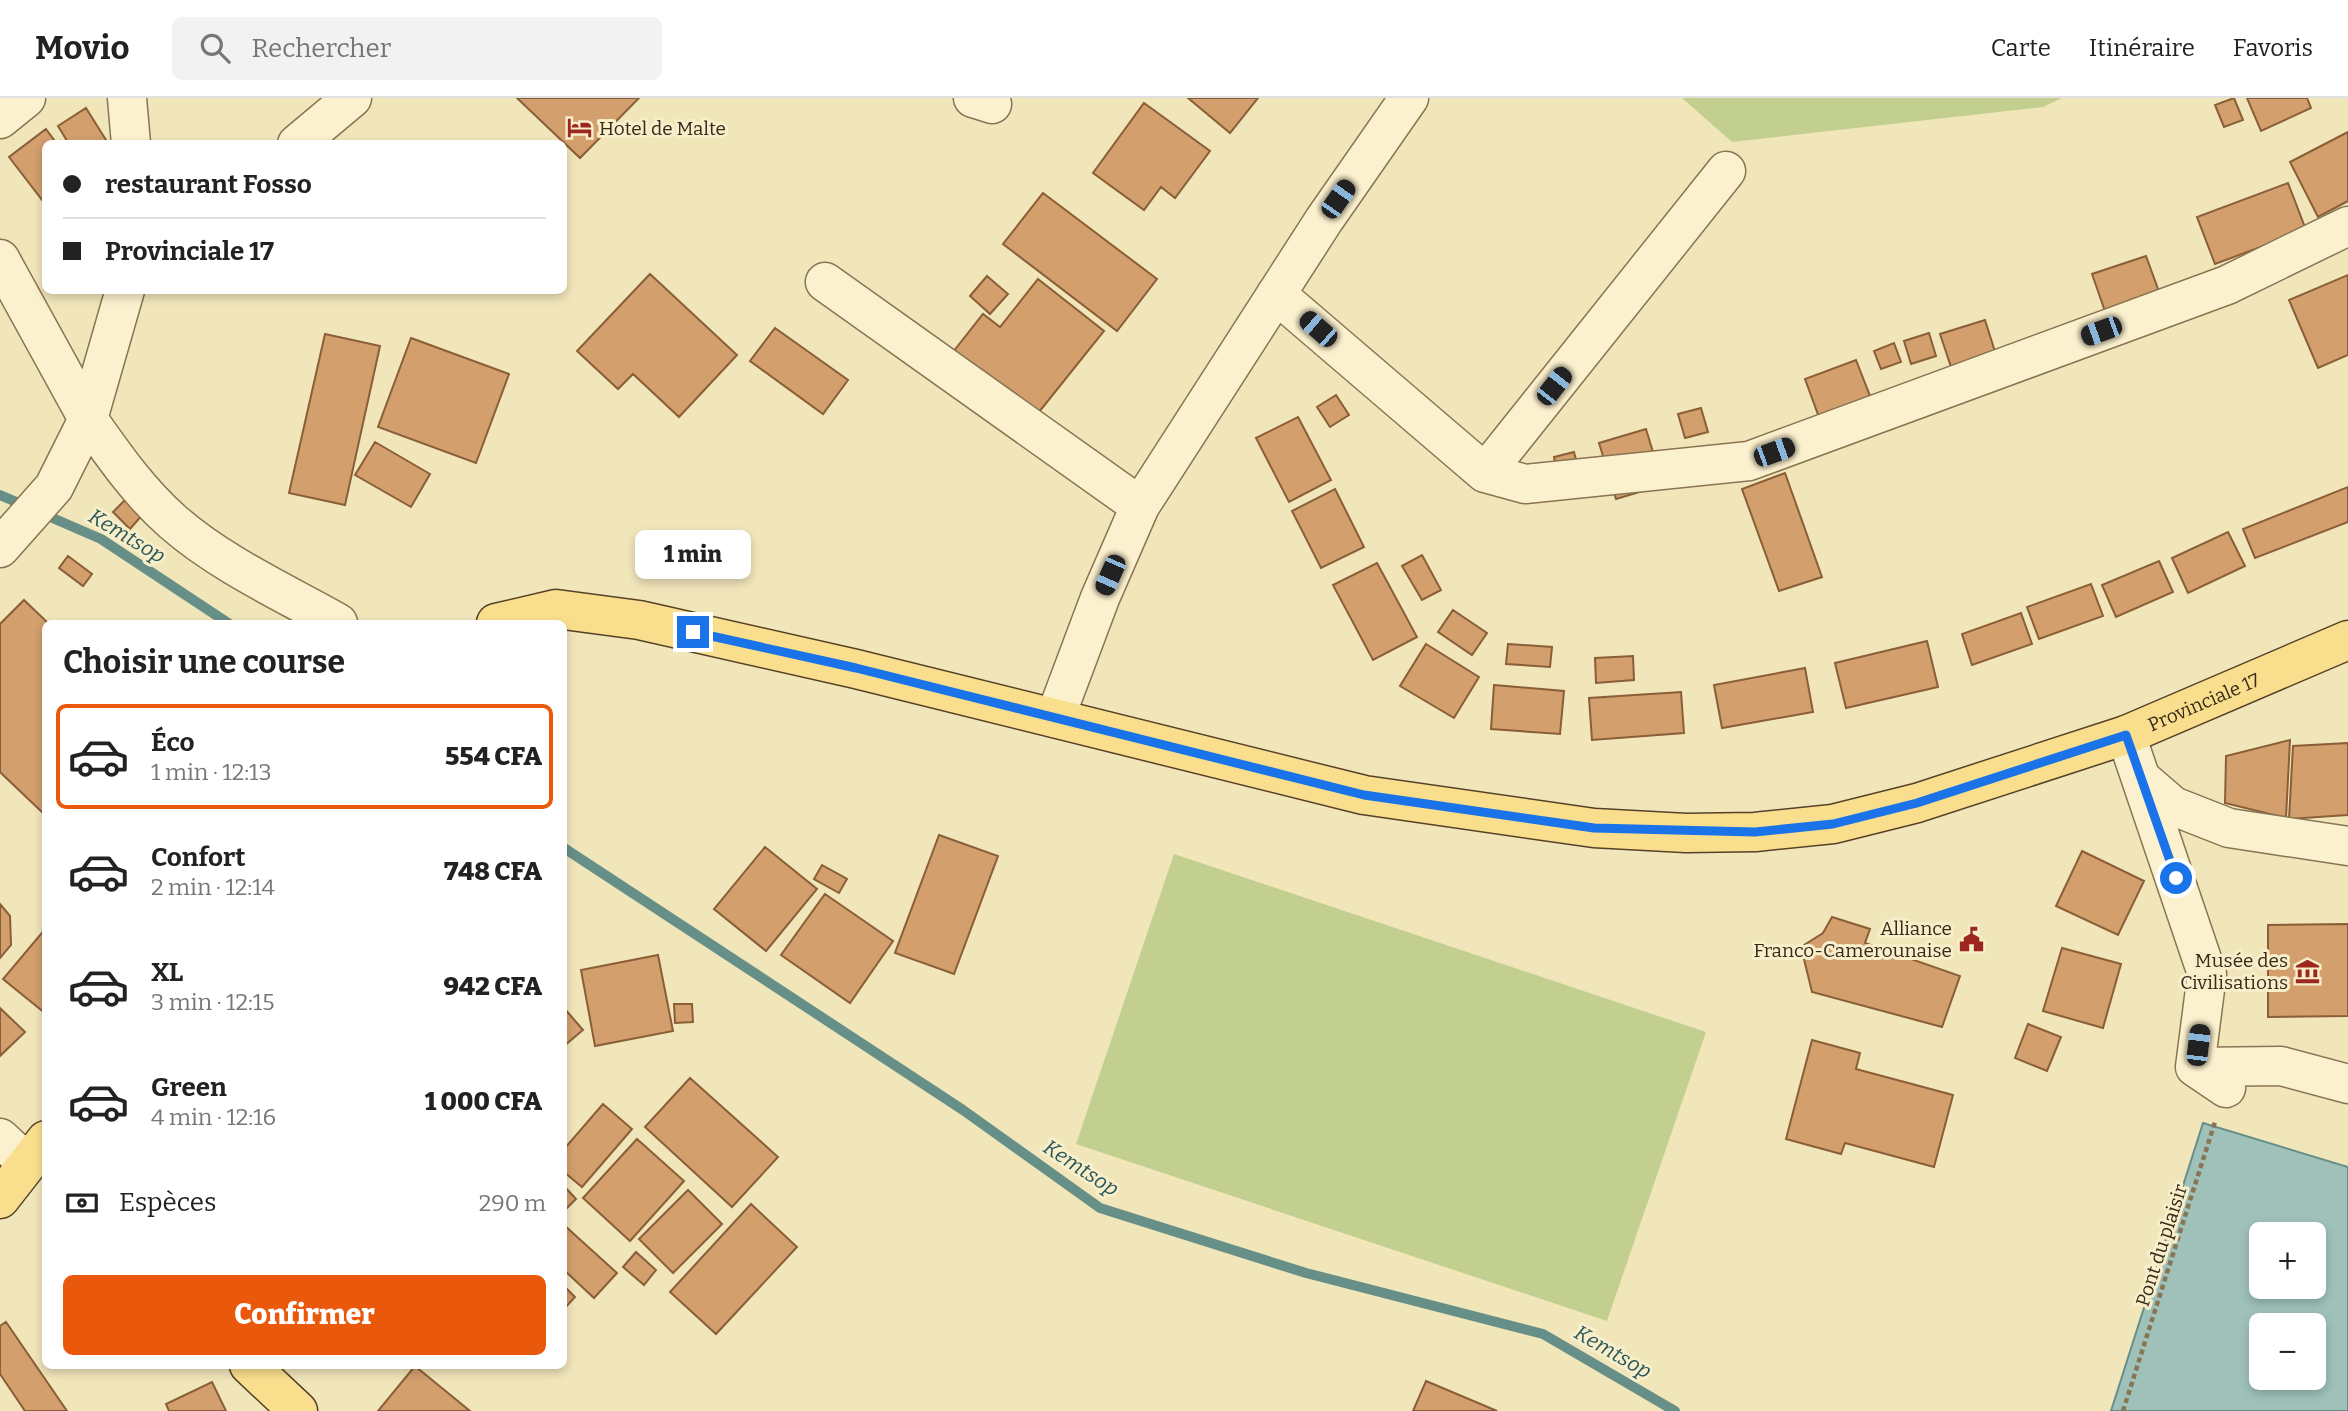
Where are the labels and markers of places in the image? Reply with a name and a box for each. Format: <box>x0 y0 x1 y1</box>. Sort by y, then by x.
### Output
hotel icon: Hotel de Malte <box>565 114 593 142</box>
place label: Hotel de Malte <box>599 117 726 140</box>
place label: Alliance Franco-Camerounaise <box>1753 917 1952 962</box>
public building icon: Alliance Franco-Camerounaise <box>1958 925 1986 953</box>
place label: Musée des Civilisations <box>2180 949 2288 994</box>
museum icon: Musée des Civilisations <box>2294 957 2322 985</box>

